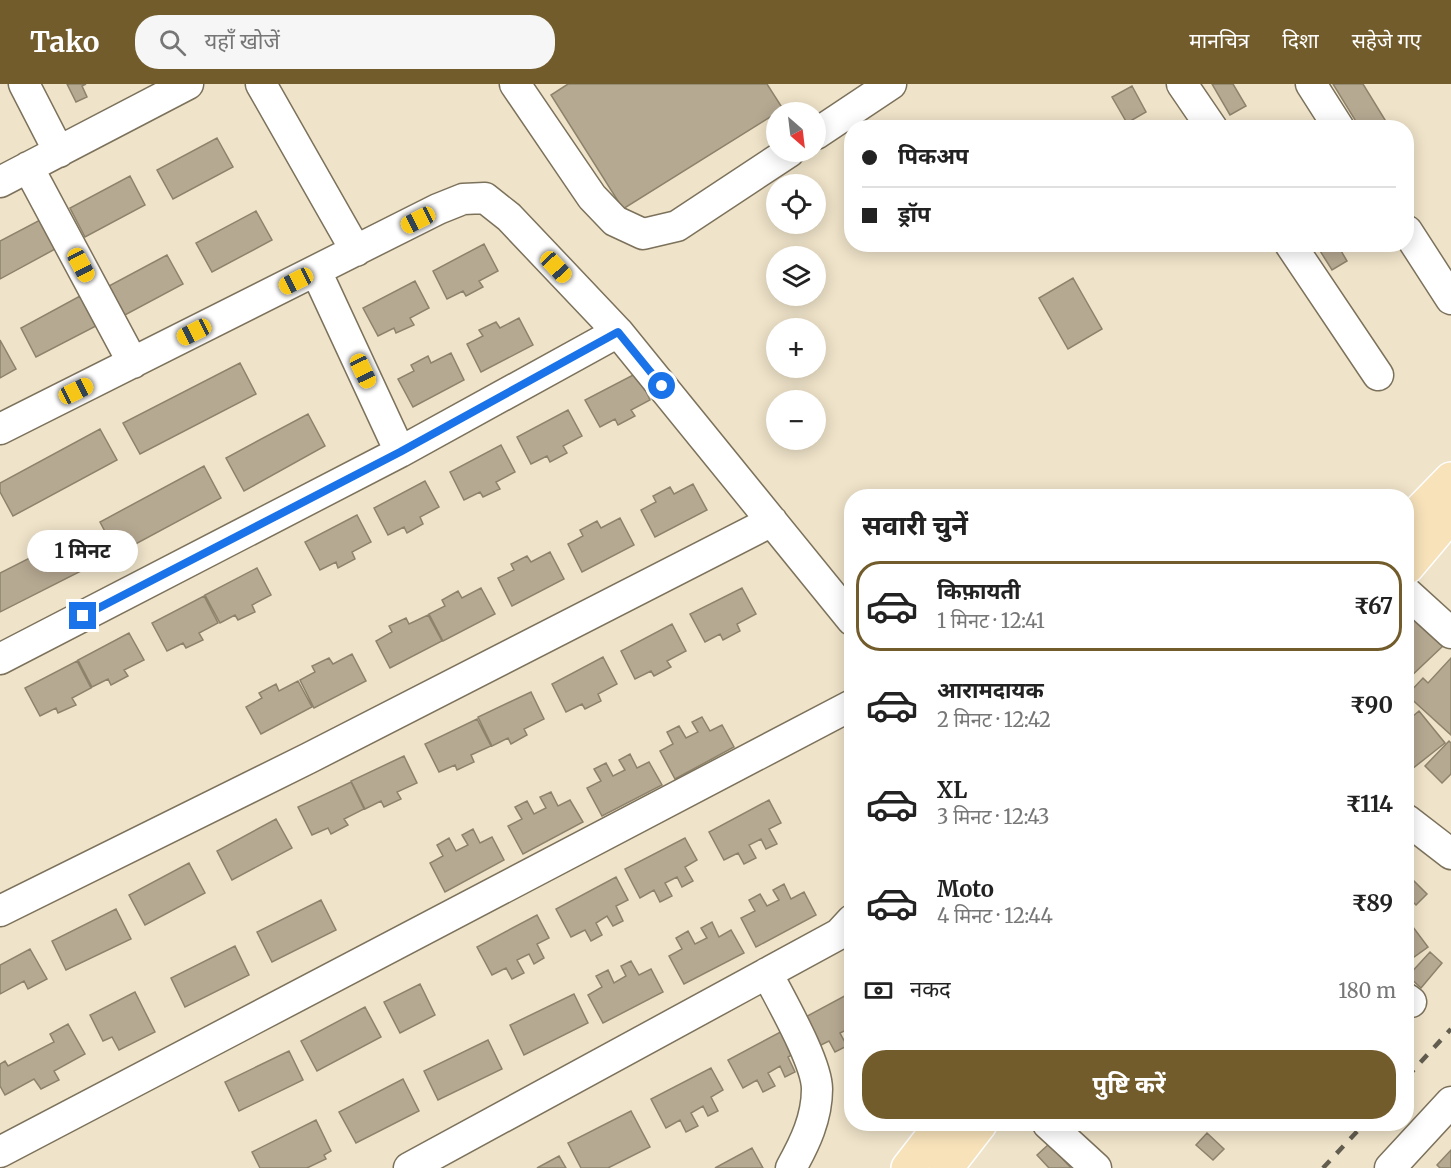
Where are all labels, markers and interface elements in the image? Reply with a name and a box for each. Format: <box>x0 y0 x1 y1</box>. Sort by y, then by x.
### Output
search box <box>135 15 555 69</box>
text: Tako <box>30 24 99 60</box>
icon: search <box>156 26 189 59</box>
text: यहाँ खोजें <box>204 27 280 55</box>
text: मानचित्र <box>1189 27 1249 54</box>
text: दिशा <box>1282 27 1319 54</box>
text: सहेजे गए <box>1352 27 1421 54</box>
north arrow <box>766 102 826 162</box>
map controls <box>766 102 826 450</box>
text: पिकअप <box>898 142 969 170</box>
button: locate <box>766 174 826 234</box>
text: ड्रॉप <box>898 200 931 228</box>
car <box>398 204 438 236</box>
car <box>65 245 97 285</box>
button: layers <box>766 246 826 306</box>
car <box>537 248 575 286</box>
car <box>276 265 316 297</box>
car <box>174 316 214 348</box>
button: + <box>766 318 826 378</box>
car <box>347 351 379 391</box>
route start <box>648 372 675 399</box>
car <box>56 375 96 407</box>
button: − <box>766 390 826 450</box>
text: सवारी चुनें <box>862 508 968 542</box>
callout: 1 मिनट <box>28 529 138 571</box>
text: 1 मिनट <box>55 538 111 563</box>
text: किफ़ायती <box>937 577 1021 605</box>
icon: car <box>865 579 919 633</box>
text: ₹67 <box>1354 592 1393 620</box>
route end <box>69 602 96 629</box>
text: 1 मिनट · 12:41 <box>937 608 1045 633</box>
text: आरामदायक <box>937 676 1044 704</box>
icon: car <box>865 678 919 732</box>
text: ₹90 <box>1350 691 1393 719</box>
text: 2 मिनट · 12:42 <box>937 707 1051 732</box>
text: XL <box>937 776 967 804</box>
icon: car <box>865 777 919 831</box>
text: ₹114 <box>1345 790 1393 818</box>
text: 3 मिनट · 12:43 <box>937 804 1049 829</box>
text: Moto <box>937 875 994 903</box>
icon: car <box>865 876 919 930</box>
text: ₹89 <box>1351 889 1393 917</box>
text: 4 मिनट · 12:44 <box>937 903 1053 928</box>
icon: cash <box>862 974 895 1007</box>
text: नकद <box>910 975 951 1003</box>
text: 180 m <box>1338 978 1396 1003</box>
button: पुष्टि करें <box>862 1050 1396 1119</box>

